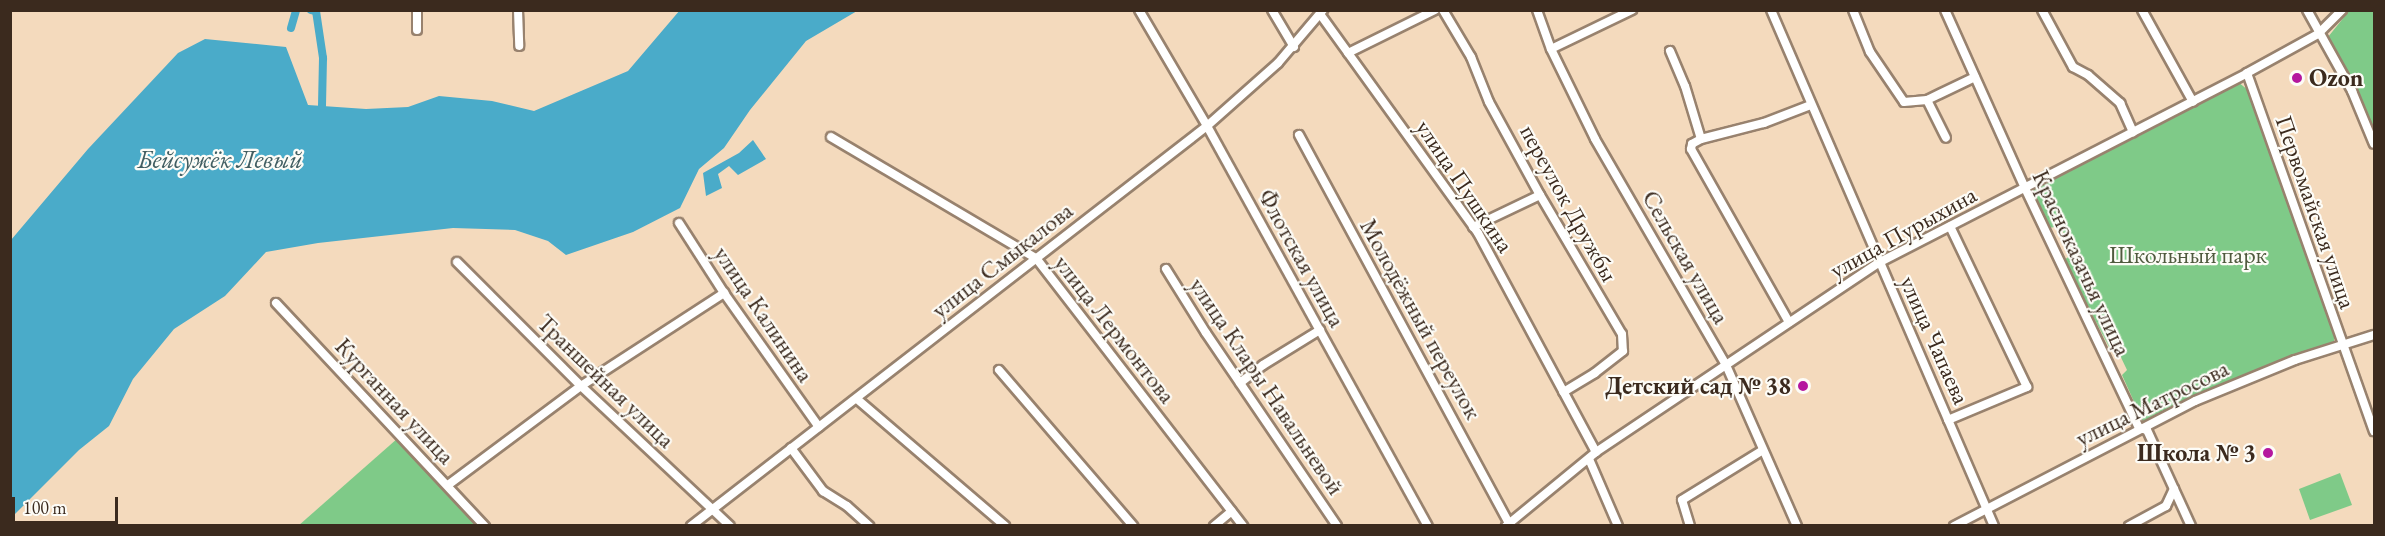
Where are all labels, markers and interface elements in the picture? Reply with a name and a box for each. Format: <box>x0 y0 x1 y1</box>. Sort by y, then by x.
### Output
place label: Ozon <box>2309 64 2363 92</box>
marker: Ozon <box>2290 71 2304 85</box>
street label: Первомайская улица <box>2269 112 2363 312</box>
street label: улица Пушкина <box>1410 114 1520 258</box>
street label: переулок Дружбы <box>1514 119 1624 287</box>
water label: Бейсужёк Левый <box>137 144 303 176</box>
street label: Красноказачья улица <box>2026 165 2138 361</box>
street label: улица Пурыхина <box>1825 180 1981 284</box>
street label: Флотская улица <box>1252 184 1352 332</box>
street label: Сельская улица <box>1636 185 1736 329</box>
street label: улица Смыкалова <box>926 196 1078 324</box>
street label: Молодёжный переулок <box>1354 214 1488 424</box>
street label: улица Калинина <box>708 241 820 387</box>
park label: Школьный парк <box>2109 241 2267 269</box>
street label: улица Лермонтова <box>1048 249 1182 409</box>
street label: улица Чапаева <box>1894 271 1976 409</box>
street label: улица Клары Навальневой <box>1183 272 1351 500</box>
street label: Траншейная улица <box>531 308 681 454</box>
street label: Курганная улица <box>329 332 461 470</box>
street label: улица Матросова <box>2071 354 2233 452</box>
place label: Детский сад № 38 <box>1605 372 1791 400</box>
marker: Детский сад № 38 <box>1796 379 1810 393</box>
place label: Школа № 3 <box>2137 439 2256 467</box>
marker: Школа № 3 <box>2261 446 2275 460</box>
scale bar <box>15 485 122 523</box>
text: 100 m <box>23 496 67 519</box>

